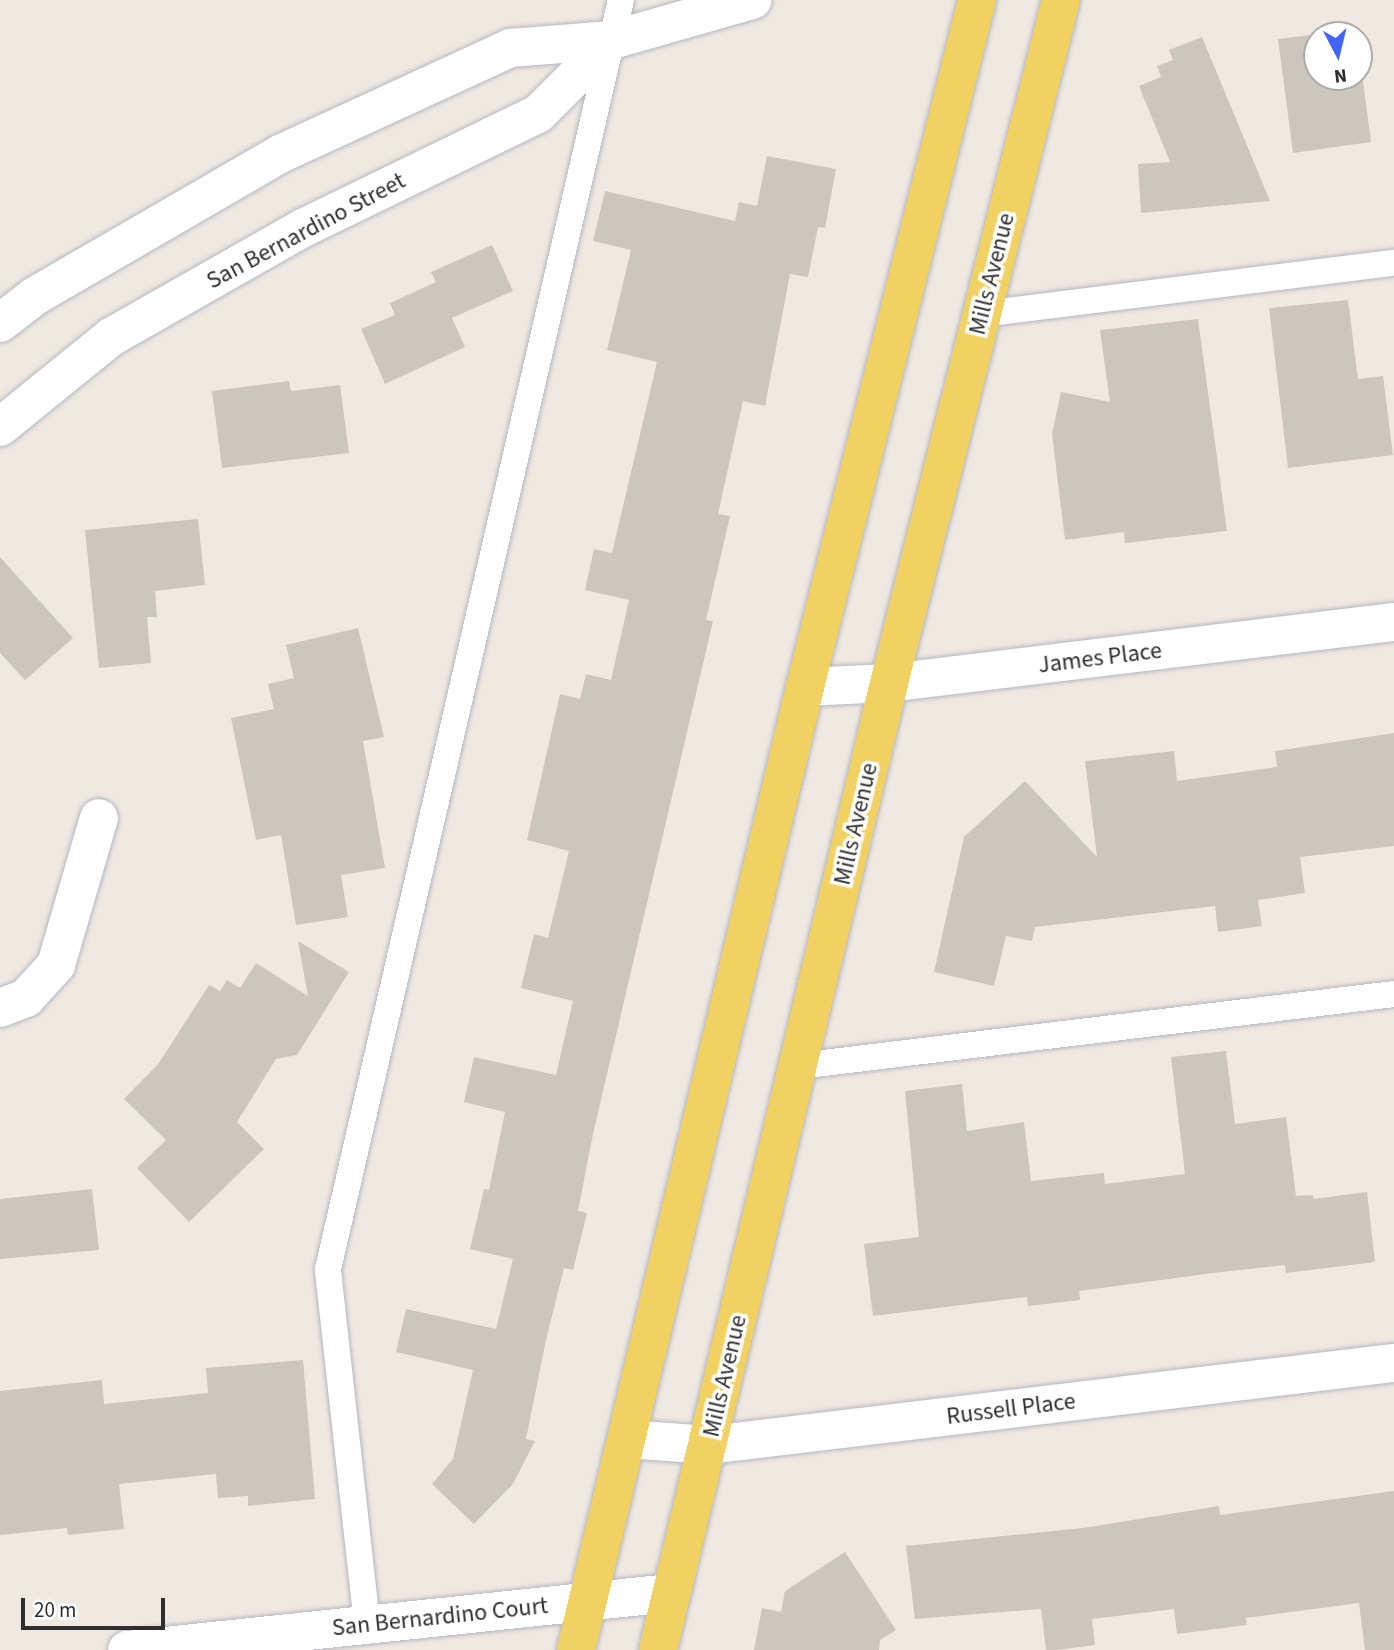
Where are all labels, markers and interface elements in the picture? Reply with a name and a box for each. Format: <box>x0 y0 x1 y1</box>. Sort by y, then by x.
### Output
north arrow <box>1303 21 1373 91</box>
text: N <box>1332 61 1348 90</box>
street label: San Bernardino Street <box>202 166 410 296</box>
street label: Mills Avenue <box>963 210 1021 338</box>
street label: James Place <box>1037 636 1163 680</box>
street label: Mills Avenue <box>828 760 884 888</box>
street label: Mills Avenue <box>697 1312 753 1440</box>
street label: Russell Place <box>945 1387 1077 1431</box>
scale bar <box>24 1584 168 1628</box>
street label: San Bernardino Court <box>331 1591 549 1643</box>
text: 20 m <box>34 1595 76 1625</box>

